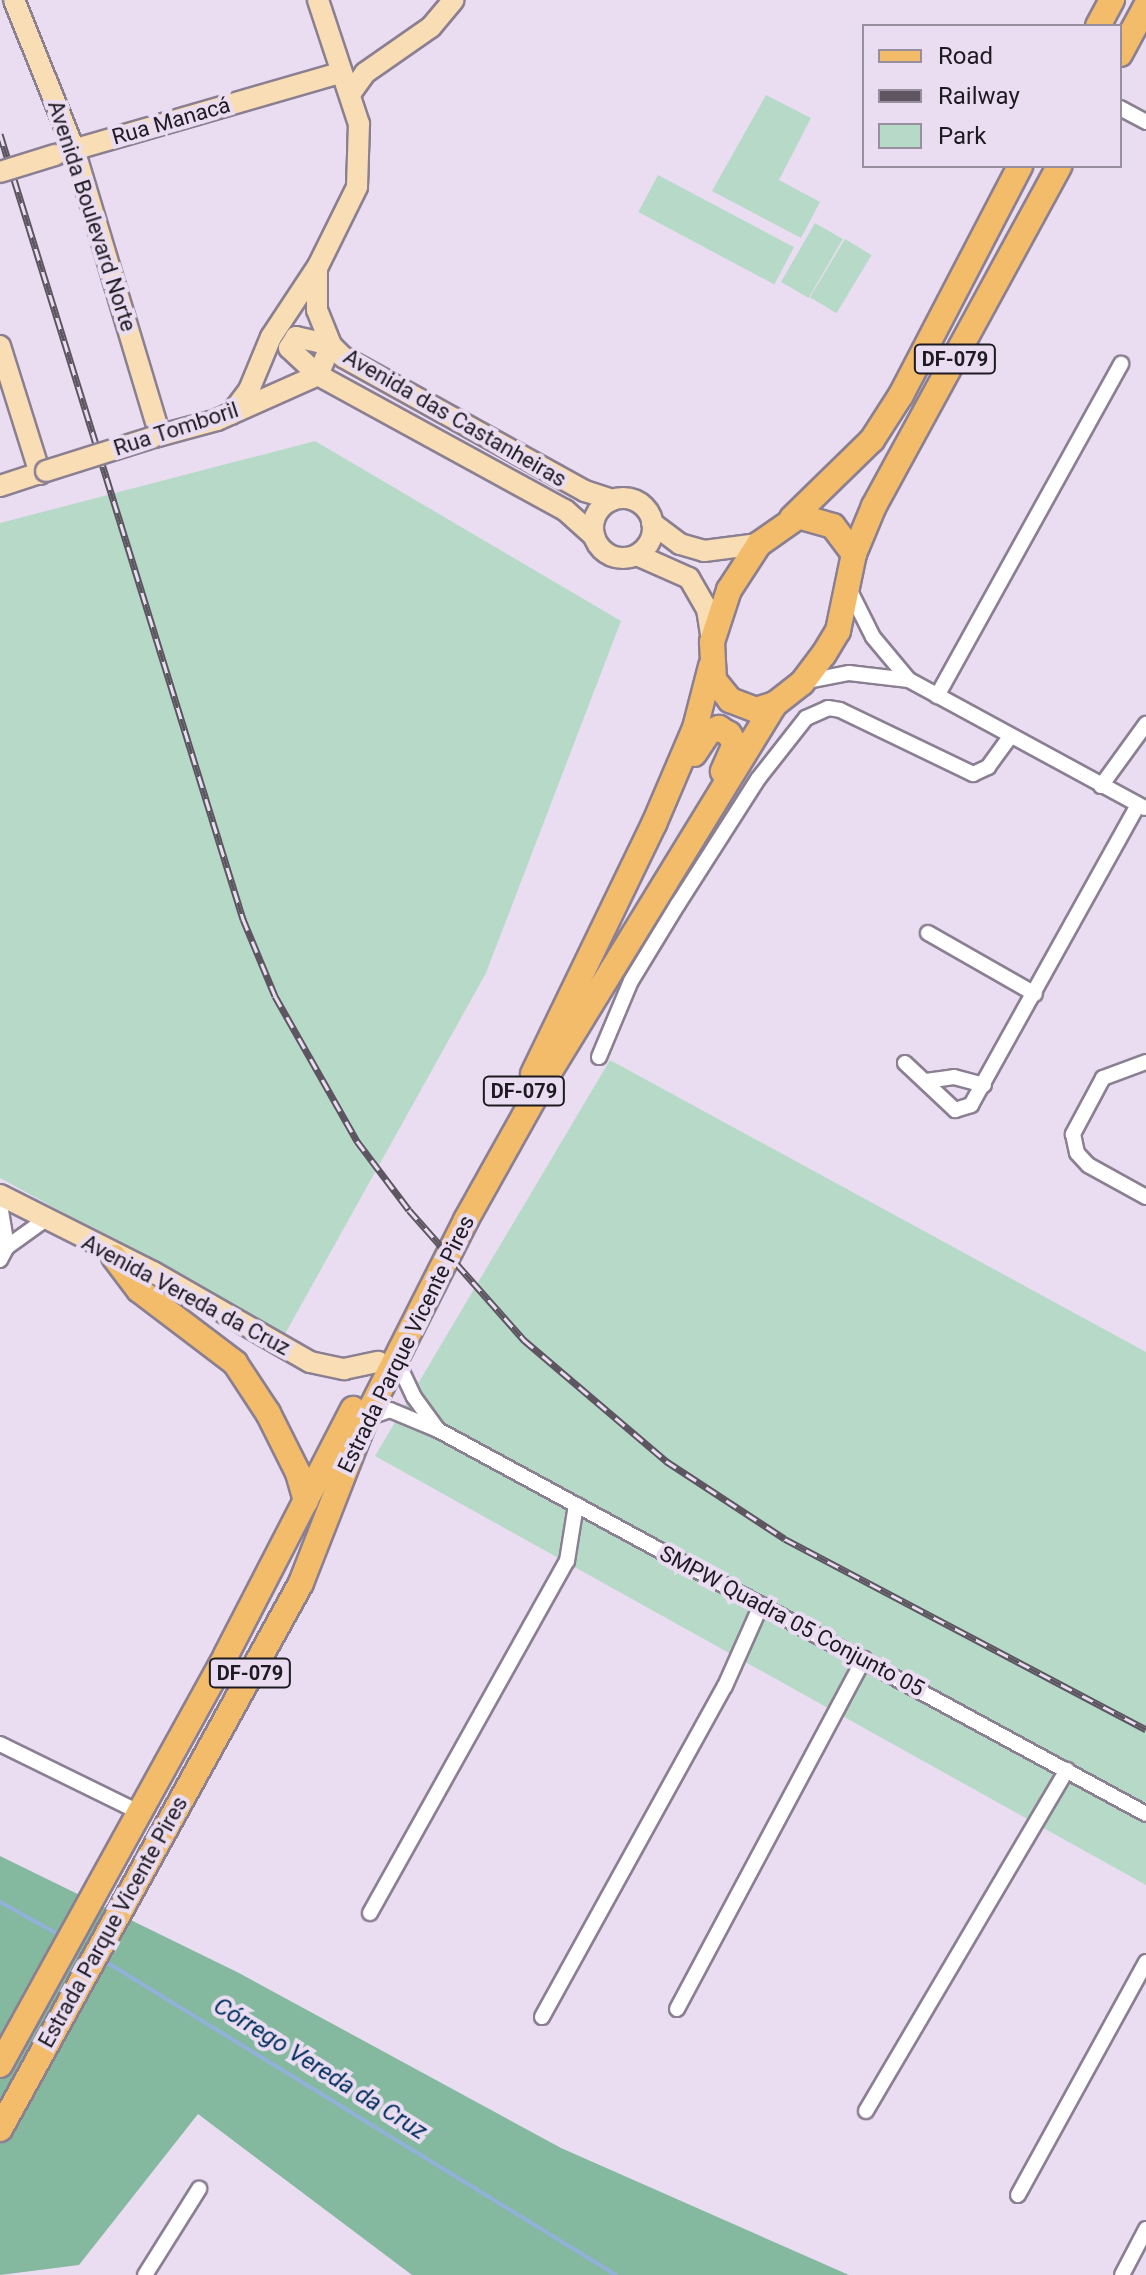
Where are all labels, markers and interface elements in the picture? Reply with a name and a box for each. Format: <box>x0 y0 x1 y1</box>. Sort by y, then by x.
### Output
legend <box>862 24 1122 168</box>
text: Road <box>938 42 993 70</box>
text: Railway <box>938 82 1020 110</box>
street label: Rua Manacá <box>109 92 233 150</box>
street label: Avenida Boulevard Norte <box>42 97 142 335</box>
text: Park <box>938 122 986 150</box>
street label: Avenida das Castanheiras <box>339 343 571 493</box>
road number: DF-079 <box>913 343 997 375</box>
street label: Rua Tomboril <box>110 396 242 462</box>
road number: DF-079 <box>482 1075 566 1107</box>
street label: Estrada Parque Vicente Pires <box>332 1211 480 1477</box>
street label: Avenida Vereda da Cruz <box>77 1229 295 1361</box>
street label: SMPW Quadra 05 Conjunto 05 <box>655 1540 929 1702</box>
road number: DF-079 <box>208 1657 292 1689</box>
street label: Estrada Parque Vicente Pires <box>33 1792 193 2052</box>
water label: Córrego Vereda da Cruz <box>208 1992 432 2146</box>

